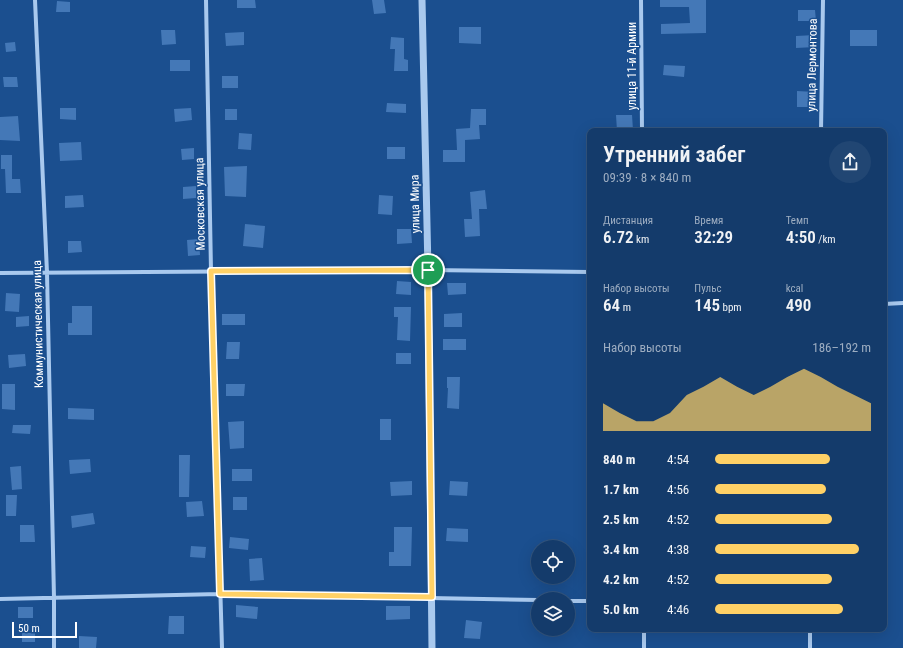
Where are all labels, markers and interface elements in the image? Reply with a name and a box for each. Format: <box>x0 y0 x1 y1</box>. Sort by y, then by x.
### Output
street label: улица Лермонтова <box>804 18 820 112</box>
street label: улица 11-й Армии <box>625 22 639 110</box>
button: share <box>829 141 871 183</box>
text: Утренний забег <box>603 142 745 167</box>
street label: Московская улица <box>192 157 208 251</box>
text: 09:39 · 8 × 840 m <box>603 170 691 185</box>
street label: улица Мира <box>407 174 423 233</box>
text: Дистанция <box>603 214 653 227</box>
text: Время <box>694 214 723 227</box>
text: Темп <box>786 214 809 227</box>
text: 6.72 <box>603 227 634 247</box>
text: 32:29 <box>694 227 733 247</box>
text: 4:50 <box>786 227 816 247</box>
text: km <box>634 233 649 246</box>
text: /km <box>816 233 836 246</box>
pin <box>411 253 445 287</box>
icon: arrive <box>417 259 439 281</box>
street label: Коммунистическая улица <box>30 260 46 388</box>
text: Набор высоты <box>603 282 670 295</box>
text: Пульс <box>694 282 721 295</box>
text: kcal <box>786 282 803 295</box>
text: 64 <box>603 295 620 315</box>
text: 145 <box>694 295 720 315</box>
text: 490 <box>786 295 811 315</box>
text: m <box>620 301 631 314</box>
text: bpm <box>720 301 742 314</box>
text: Набор высоты <box>603 340 682 355</box>
text: 186–192 m <box>812 340 871 355</box>
text: 840 m <box>603 452 635 467</box>
text: 4:54 <box>667 452 689 467</box>
text: 1.7 km <box>603 482 639 497</box>
text: 4:56 <box>667 482 689 497</box>
text: 2.5 km <box>603 512 639 527</box>
text: 4:52 <box>667 512 689 527</box>
map controls <box>531 540 575 636</box>
button: locate <box>531 540 575 584</box>
text: 3.4 km <box>603 542 639 557</box>
text: 4:38 <box>667 542 689 557</box>
text: 4.2 km <box>603 572 639 587</box>
text: 4:52 <box>667 572 689 587</box>
button: layers <box>531 592 575 636</box>
text: 5.0 km <box>603 602 639 617</box>
text: 4:46 <box>667 602 689 617</box>
scale bar <box>12 620 77 639</box>
text: 50 m <box>18 622 40 635</box>

